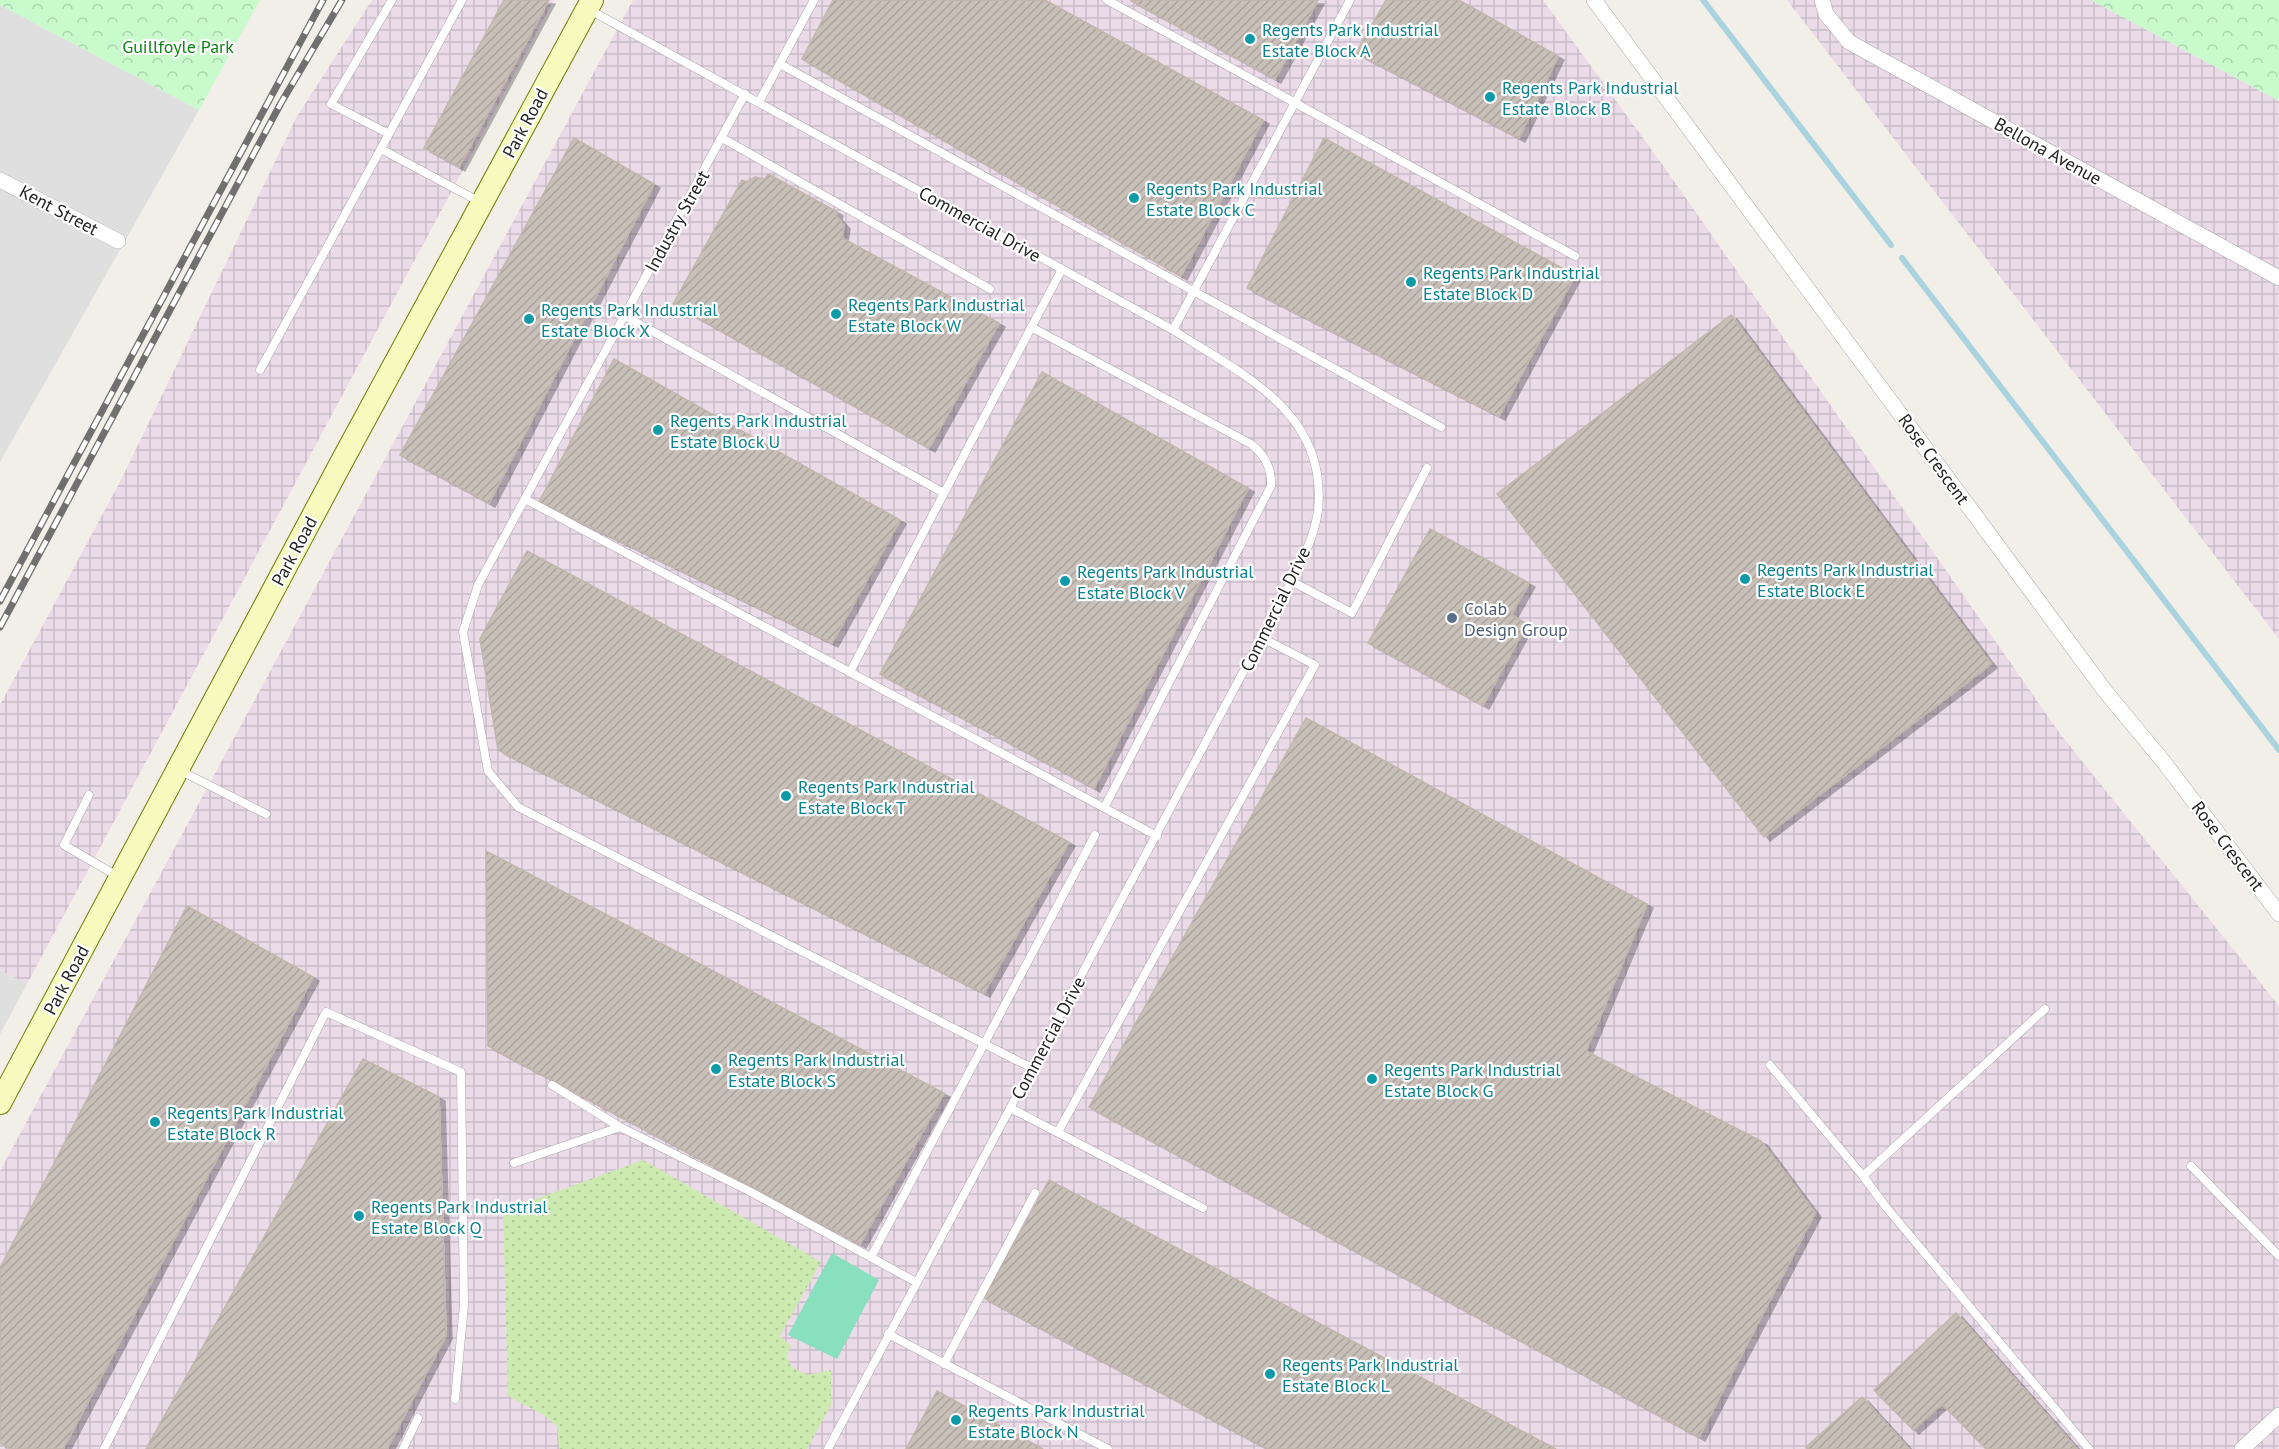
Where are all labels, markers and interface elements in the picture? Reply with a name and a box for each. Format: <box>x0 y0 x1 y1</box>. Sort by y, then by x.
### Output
place label: Regents Park Industrial Estate Block A <box>1262 18 1439 62</box>
marker: Regents Park Industrial Estate Block A <box>1243 32 1257 46</box>
park label: Guillfoyle Park <box>122 35 234 58</box>
place label: Regents Park Industrial Estate Block B <box>1502 76 1679 120</box>
street label: Park Road <box>497 84 553 162</box>
marker: Regents Park Industrial Estate Block B <box>1483 90 1497 104</box>
street label: Bellona Avenue <box>1990 112 2106 190</box>
street label: Industry Street <box>640 166 714 276</box>
place label: Regents Park Industrial Estate Block C <box>1146 177 1323 221</box>
street label: Kent Street <box>16 180 102 240</box>
street label: Commercial Drive <box>915 181 1045 267</box>
marker: Regents Park Industrial Estate Block C <box>1127 191 1141 205</box>
place label: Regents Park Industrial Estate Block D <box>1423 261 1600 305</box>
marker: Regents Park Industrial Estate Block D <box>1404 275 1418 289</box>
place label: Regents Park Industrial Estate Block W <box>848 293 1025 337</box>
place label: Regents Park Industrial Estate Block X <box>541 298 718 342</box>
marker: Regents Park Industrial Estate Block W <box>829 307 843 321</box>
marker: Regents Park Industrial Estate Block X <box>522 312 536 326</box>
place label: Regents Park Industrial Estate Block U <box>670 409 847 453</box>
street label: Rose Crescent <box>1893 409 1975 509</box>
marker: Regents Park Industrial Estate Block U <box>651 423 665 437</box>
street label: Park Road <box>266 512 322 590</box>
street label: Commercial Drive <box>1235 543 1315 675</box>
place label: Regents Park Industrial Estate Block E <box>1757 558 1934 602</box>
place label: Regents Park Industrial Estate Block V <box>1077 560 1254 604</box>
marker: Regents Park Industrial Estate Block E <box>1738 572 1752 586</box>
marker: Regents Park Industrial Estate Block V <box>1058 574 1072 588</box>
place label: Colab Design Group <box>1464 597 1568 641</box>
marker: Colab Design Group <box>1445 611 1459 625</box>
place label: Regents Park Industrial Estate Block T <box>798 775 975 819</box>
marker: Regents Park Industrial Estate Block T <box>779 789 793 803</box>
street label: Rose Crescent <box>2187 796 2269 896</box>
street label: Park Road <box>38 941 94 1019</box>
street label: Commercial Drive <box>1006 973 1090 1103</box>
place label: Regents Park Industrial Estate Block S <box>728 1048 905 1092</box>
place label: Regents Park Industrial Estate Block G <box>1384 1058 1561 1102</box>
marker: Regents Park Industrial Estate Block S <box>709 1062 723 1076</box>
marker: Regents Park Industrial Estate Block G <box>1365 1072 1379 1086</box>
place label: Regents Park Industrial Estate Block R <box>167 1101 344 1145</box>
marker: Regents Park Industrial Estate Block R <box>148 1115 162 1129</box>
place label: Regents Park Industrial Estate Block Q <box>371 1195 548 1239</box>
marker: Regents Park Industrial Estate Block Q <box>352 1209 366 1223</box>
place label: Regents Park Industrial Estate Block L <box>1282 1353 1459 1397</box>
marker: Regents Park Industrial Estate Block L <box>1263 1367 1277 1381</box>
place label: Regents Park Industrial Estate Block N <box>968 1399 1145 1443</box>
marker: Regents Park Industrial Estate Block N <box>949 1413 963 1427</box>

